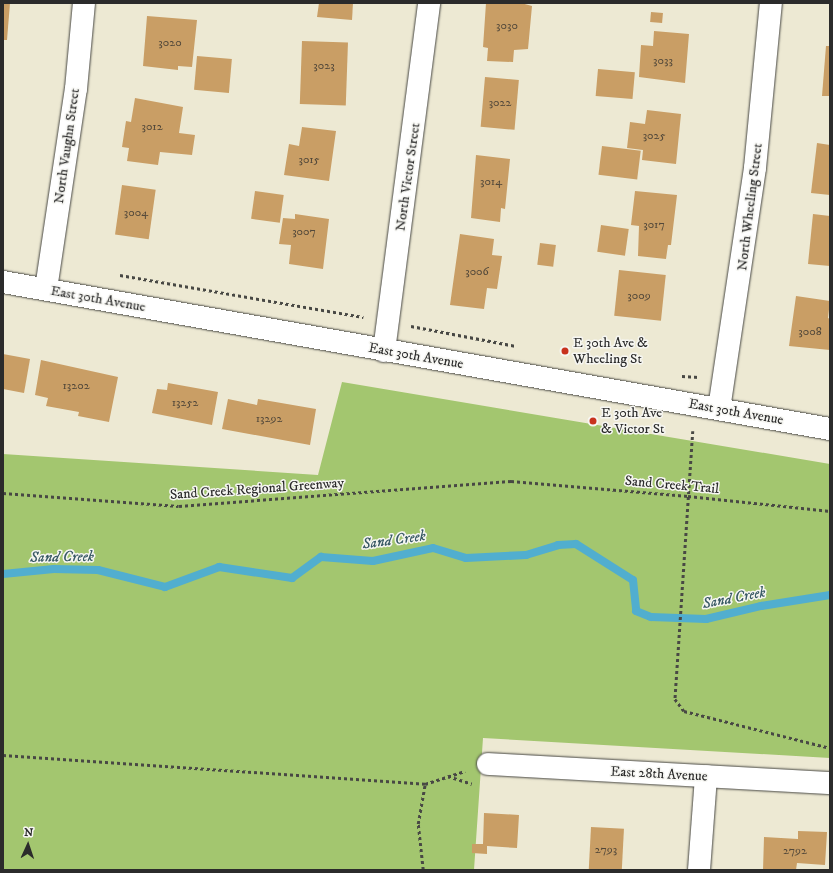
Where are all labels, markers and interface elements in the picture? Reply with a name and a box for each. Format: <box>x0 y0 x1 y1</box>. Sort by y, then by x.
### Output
house number: 3030 <box>496 19 518 33</box>
house number: 3020 <box>158 36 182 50</box>
house number: 3033 <box>653 54 673 68</box>
house number: 3023 <box>313 59 335 73</box>
street label: North Vaughn Street <box>51 87 83 205</box>
house number: 3022 <box>489 96 511 110</box>
house number: 3012 <box>141 120 163 134</box>
street label: North Victor Street <box>392 122 424 232</box>
house number: 3025 <box>643 129 665 143</box>
street label: North Wheeling Street <box>734 142 766 272</box>
house number: 3015 <box>298 153 320 167</box>
house number: 3014 <box>480 175 502 189</box>
house number: 3004 <box>124 206 148 220</box>
house number: 3017 <box>643 218 665 232</box>
house number: 3007 <box>292 225 316 239</box>
house number: 3006 <box>465 265 489 279</box>
street label: East 30th Avenue <box>49 282 147 316</box>
house number: 3009 <box>627 289 651 303</box>
house number: 3008 <box>798 325 822 339</box>
place label: E 30th Ave & Wheeling St <box>573 335 648 368</box>
street label: East 30th Avenue <box>367 339 465 373</box>
marker: E 30th Ave & Wheeling St <box>560 346 570 356</box>
house number: 13202 <box>62 379 90 393</box>
street label: East 30th Avenue <box>687 395 785 429</box>
house number: 13252 <box>172 396 198 410</box>
place label: E 30th Ave & Victor St <box>601 405 664 438</box>
house number: 13292 <box>256 412 282 426</box>
marker: E 30th Ave & Victor St <box>588 416 598 426</box>
street label: Sand Creek Trail <box>624 473 720 497</box>
street label: Sand Creek Regional Greenway <box>169 475 345 503</box>
water label: Sand Creek <box>361 527 427 553</box>
water label: Sand Creek <box>30 547 94 567</box>
water label: Sand Creek <box>701 583 767 613</box>
street label: East 28th Avenue <box>610 763 708 785</box>
north arrow <box>8 825 48 865</box>
text: N <box>24 826 34 840</box>
house number: 2793 <box>595 843 617 857</box>
house number: 2792 <box>783 844 807 858</box>

